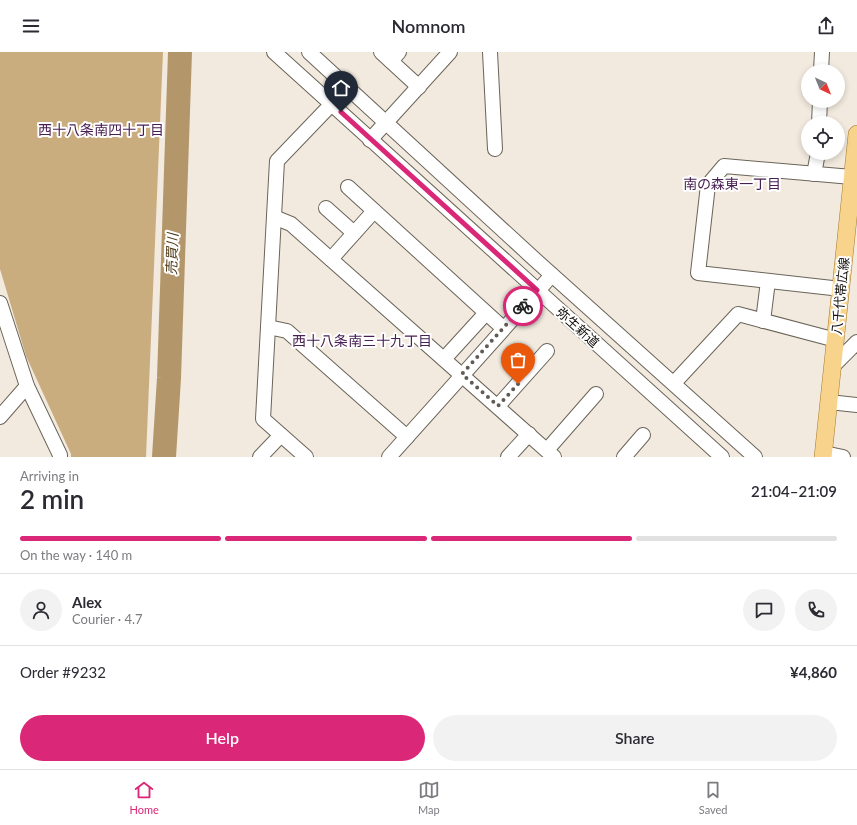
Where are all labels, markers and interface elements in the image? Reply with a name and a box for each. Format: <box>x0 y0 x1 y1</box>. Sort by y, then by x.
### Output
icon: menu <box>20 15 42 37</box>
text: Nomnom <box>391 15 466 37</box>
icon: share <box>815 15 837 37</box>
north arrow <box>801 64 845 108</box>
map controls <box>801 64 845 160</box>
pin <box>324 71 358 112</box>
icon: home <box>330 77 352 99</box>
button: locate <box>801 116 845 160</box>
district label: 西十八条南四十丁目 <box>38 121 164 138</box>
district label: 南の森東一丁目 <box>683 175 781 192</box>
water label: 売買川 <box>162 231 181 275</box>
street label: 八千代帯広線 <box>828 256 852 336</box>
courier <box>503 286 543 326</box>
icon: bike <box>512 295 534 317</box>
street label: 弥生新道 <box>553 304 603 350</box>
district label: 西十八条南三十九丁目 <box>292 332 432 349</box>
pin <box>501 343 535 384</box>
icon: bag <box>507 349 529 371</box>
text: Arriving in <box>20 468 79 484</box>
text: 21:04–21:09 <box>751 482 837 500</box>
text: 2 min <box>20 483 84 515</box>
text: On the way · 140 m <box>20 547 132 563</box>
button: person <box>20 589 62 631</box>
button: chat <box>743 589 785 631</box>
button: phone <box>795 589 837 631</box>
text: Alex <box>72 593 102 611</box>
text: Courier · 4.7 <box>72 611 143 627</box>
text: Order #9232 <box>20 663 106 681</box>
text: ¥4,860 <box>790 663 837 681</box>
button: Help <box>20 715 425 761</box>
button: Share <box>433 715 837 761</box>
tab: Home <box>129 779 159 816</box>
tab: Map <box>418 779 440 816</box>
tab: Saved <box>699 779 727 816</box>

